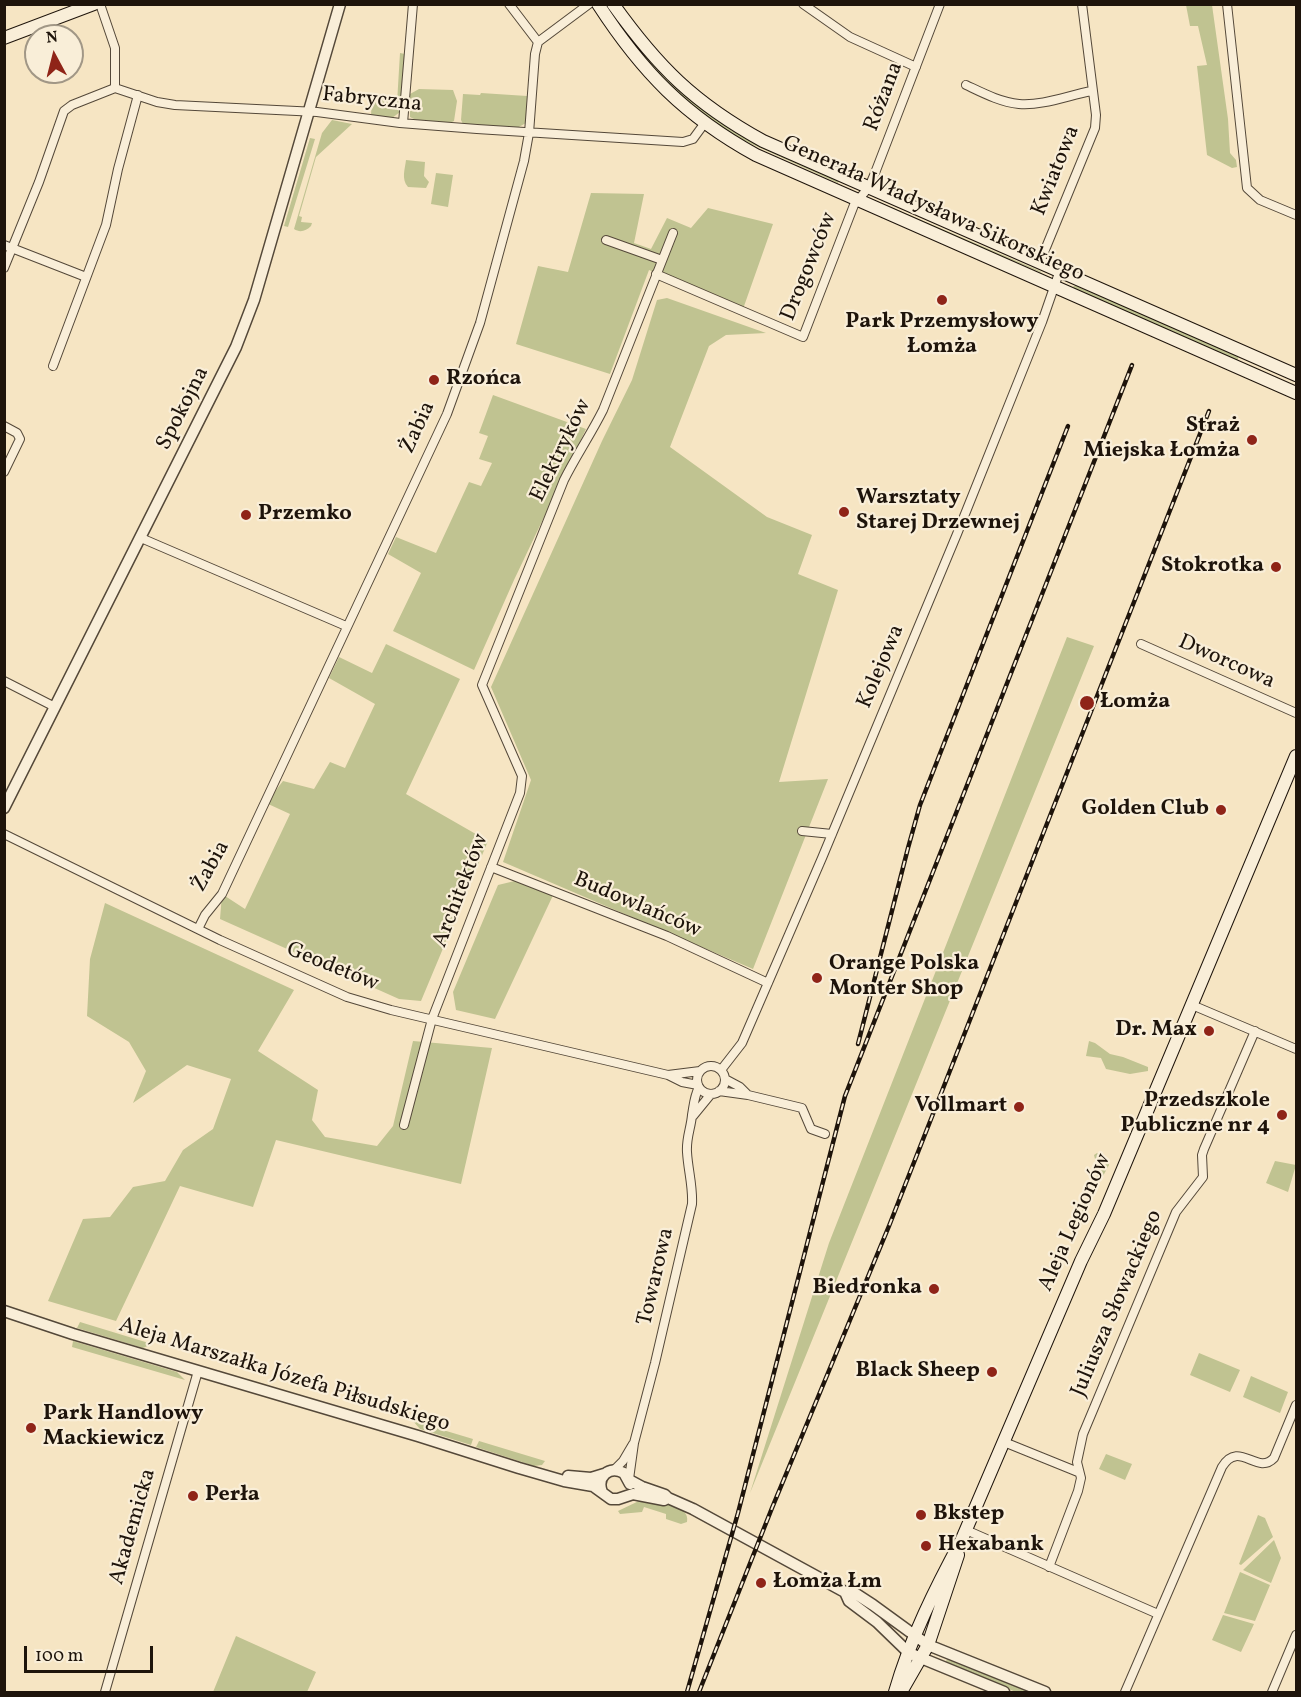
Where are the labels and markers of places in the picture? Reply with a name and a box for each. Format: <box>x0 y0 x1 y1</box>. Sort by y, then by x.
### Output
marker: Park Przemysłowy Łomża <box>935 293 949 307</box>
place label: Park Przemysłowy Łomża <box>845 310 1039 362</box>
place label: Rzońca <box>446 367 522 393</box>
marker: Rzońca <box>427 373 441 387</box>
place label: Straż Miejska Łomża <box>1083 414 1240 466</box>
marker: Straż Miejska Łomża <box>1245 433 1259 447</box>
place label: Warsztaty Starej Drzewnej <box>856 486 1020 538</box>
place label: Przemko <box>258 502 352 528</box>
marker: Warsztaty Starej Drzewnej <box>837 505 851 519</box>
marker: Przemko <box>239 508 253 522</box>
place label: Stokrotka <box>1161 554 1264 580</box>
marker: Stokrotka <box>1269 560 1283 574</box>
place label: Łomża <box>1100 690 1170 716</box>
marker: Łomża <box>1078 694 1096 712</box>
place label: Golden Club <box>1082 797 1209 823</box>
marker: Golden Club <box>1214 803 1228 817</box>
place label: Orange Polska Monter Shop <box>829 952 979 1004</box>
marker: Orange Polska Monter Shop <box>810 971 824 985</box>
place label: Dr. Max <box>1115 1018 1197 1044</box>
marker: Dr. Max <box>1202 1024 1216 1038</box>
place label: Przedszkole Publiczne nr 4 <box>1121 1089 1270 1140</box>
place label: Vollmart <box>914 1094 1007 1120</box>
marker: Vollmart <box>1012 1100 1026 1114</box>
marker: Przedszkole Publiczne nr 4 <box>1275 1108 1289 1122</box>
place label: Biedronka <box>812 1276 922 1302</box>
marker: Biedronka <box>927 1282 941 1296</box>
place label: Black Sheep <box>855 1359 980 1385</box>
marker: Black Sheep <box>985 1365 999 1379</box>
place label: Park Handlowy Mackiewicz <box>43 1402 203 1454</box>
marker: Park Handlowy Mackiewicz <box>24 1421 38 1435</box>
place label: Perła <box>205 1483 260 1509</box>
marker: Perła <box>186 1489 200 1503</box>
place label: Bkstep <box>933 1502 1004 1528</box>
marker: Bkstep <box>914 1508 928 1522</box>
place label: Hexabank <box>938 1533 1044 1559</box>
marker: Hexabank <box>919 1539 933 1553</box>
place label: Łomża Łm <box>773 1570 882 1596</box>
marker: Łomża Łm <box>754 1576 768 1590</box>

